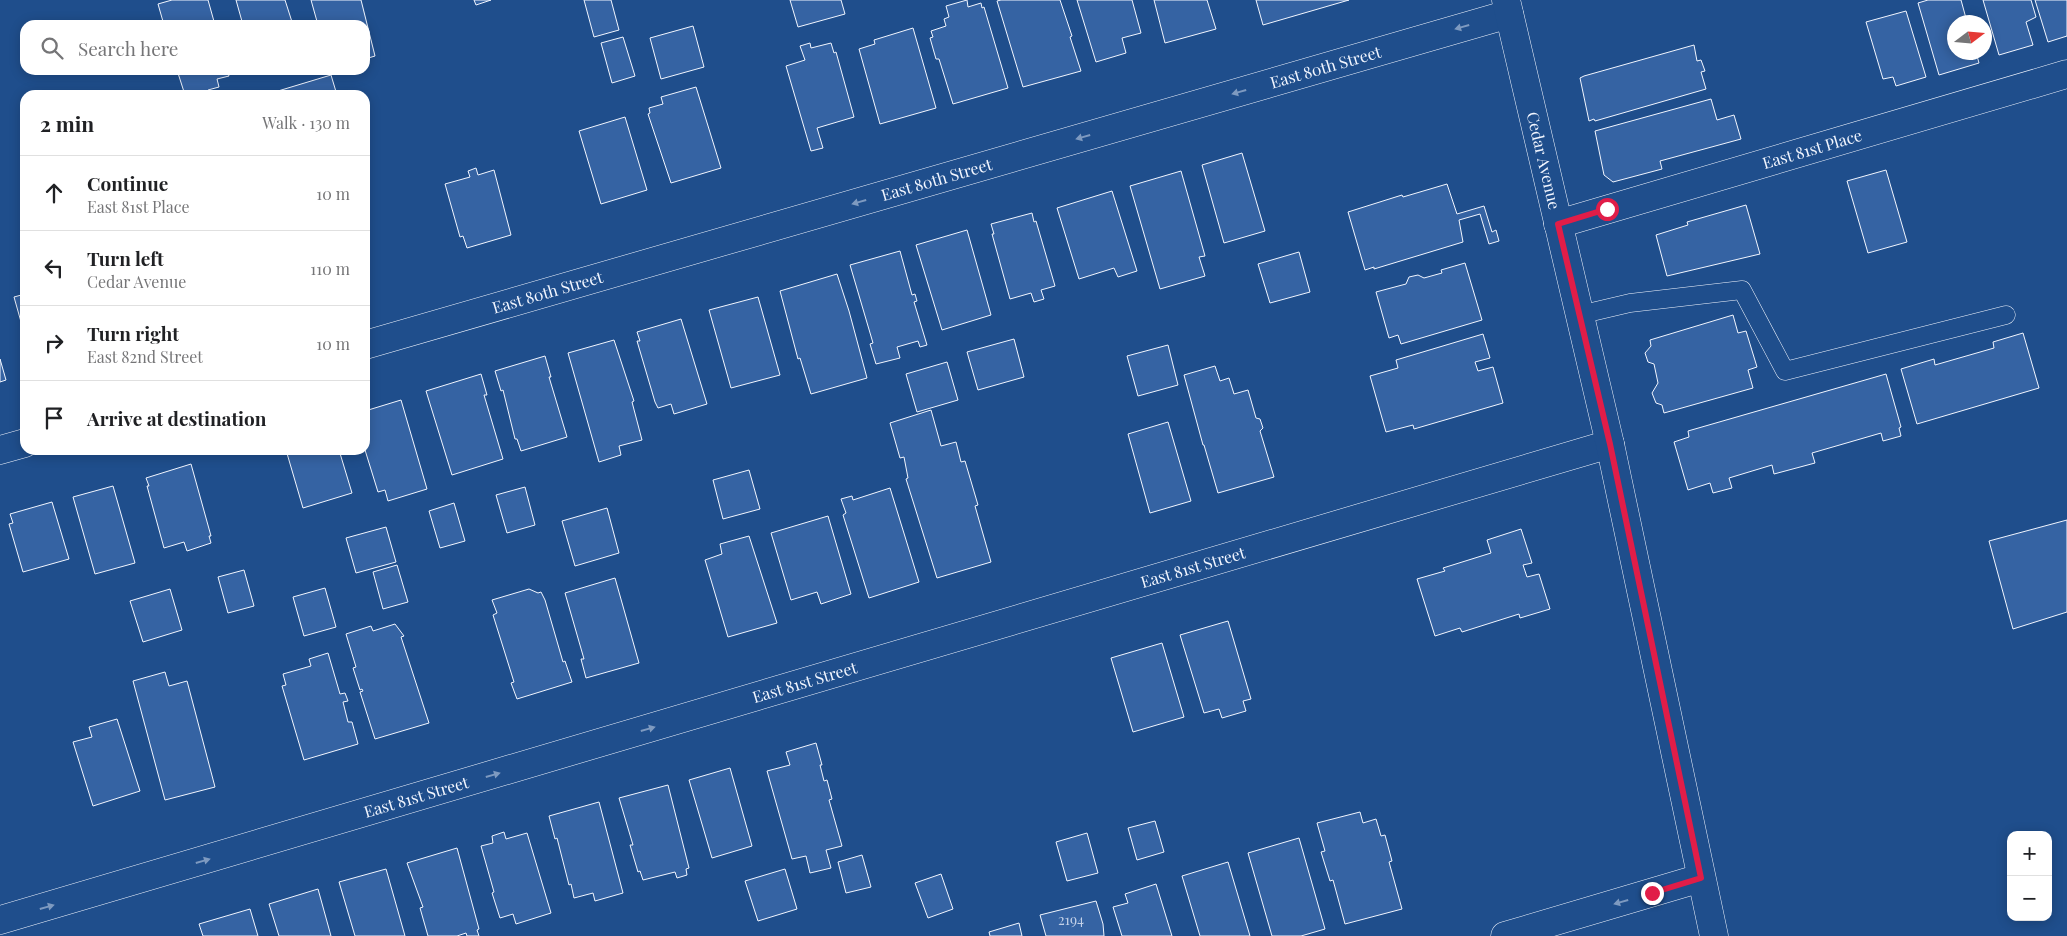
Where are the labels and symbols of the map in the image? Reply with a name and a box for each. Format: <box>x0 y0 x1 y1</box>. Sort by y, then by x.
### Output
north arrow <box>1947 15 1992 60</box>
one-way arrow <box>1454 24 1469 32</box>
street label: East 80th Street <box>1268 41 1384 93</box>
one-way arrow <box>1231 88 1246 96</box>
street label: Cedar Avenue <box>1523 110 1566 211</box>
street label: East 81st Place <box>1760 124 1864 173</box>
one-way arrow <box>1075 133 1090 141</box>
street label: East 80th Street <box>879 153 995 205</box>
one-way arrow <box>852 198 867 206</box>
route start <box>1596 198 1619 221</box>
street label: East 80th Street <box>490 266 606 318</box>
street label: East 81st Street <box>1138 541 1248 592</box>
street label: East 81st Street <box>750 656 860 707</box>
one-way arrow <box>641 724 656 732</box>
one-way arrow <box>485 770 500 778</box>
street label: East 81st Street <box>361 771 471 822</box>
one-way arrow <box>195 856 210 864</box>
route end <box>1641 882 1664 905</box>
one-way arrow <box>1613 898 1628 906</box>
one-way arrow <box>39 902 54 910</box>
house number: 2194 <box>1058 910 1084 929</box>

